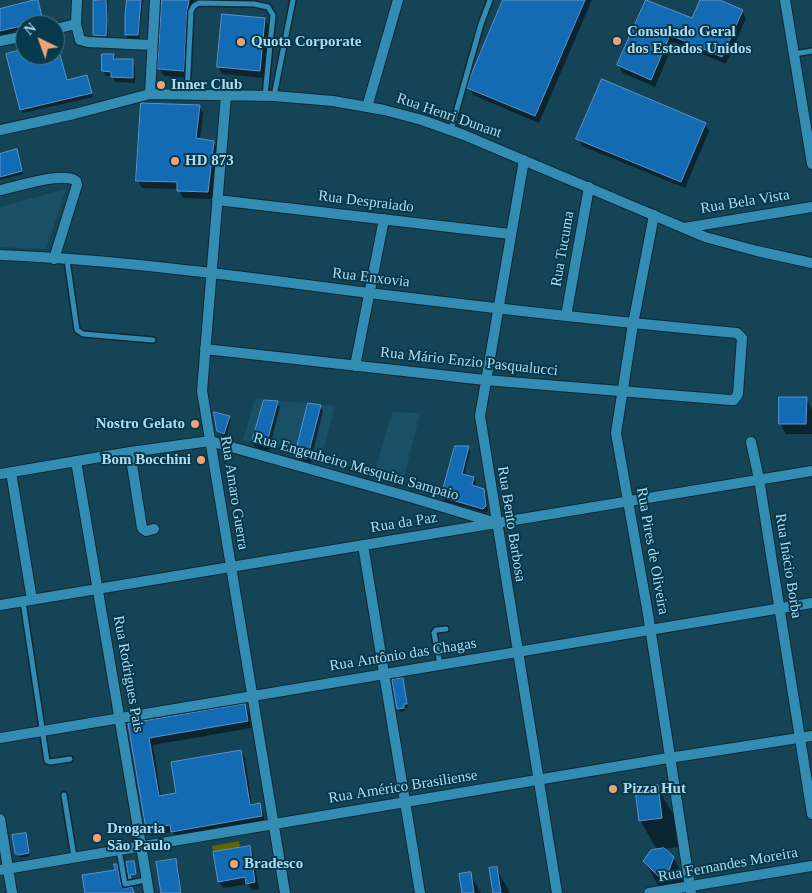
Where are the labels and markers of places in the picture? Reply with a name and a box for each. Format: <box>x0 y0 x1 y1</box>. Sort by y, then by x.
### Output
place label: Consulado Geral dos Estados Unidos <box>627 23 751 58</box>
place label: Quota Corporate <box>251 33 361 51</box>
marker: Consulado Geral dos Estados Unidos <box>611 35 623 47</box>
marker: Quota Corporate <box>235 36 247 48</box>
place label: Inner Club <box>171 76 242 94</box>
marker: Inner Club <box>155 79 167 91</box>
place label: HD 873 <box>185 152 234 170</box>
marker: HD 873 <box>169 155 181 167</box>
place label: Nostro Gelato <box>96 415 185 433</box>
marker: Nostro Gelato <box>189 418 201 430</box>
place label: Bom Bocchini <box>101 451 191 469</box>
marker: Bom Bocchini <box>195 454 207 466</box>
place label: Pizza Hut <box>623 780 686 798</box>
marker: Pizza Hut <box>607 783 619 795</box>
place label: Drogaria São Paulo <box>107 820 171 855</box>
marker: Drogaria São Paulo <box>91 832 103 844</box>
place label: Bradesco <box>244 855 303 873</box>
marker: Bradesco <box>228 858 240 870</box>

